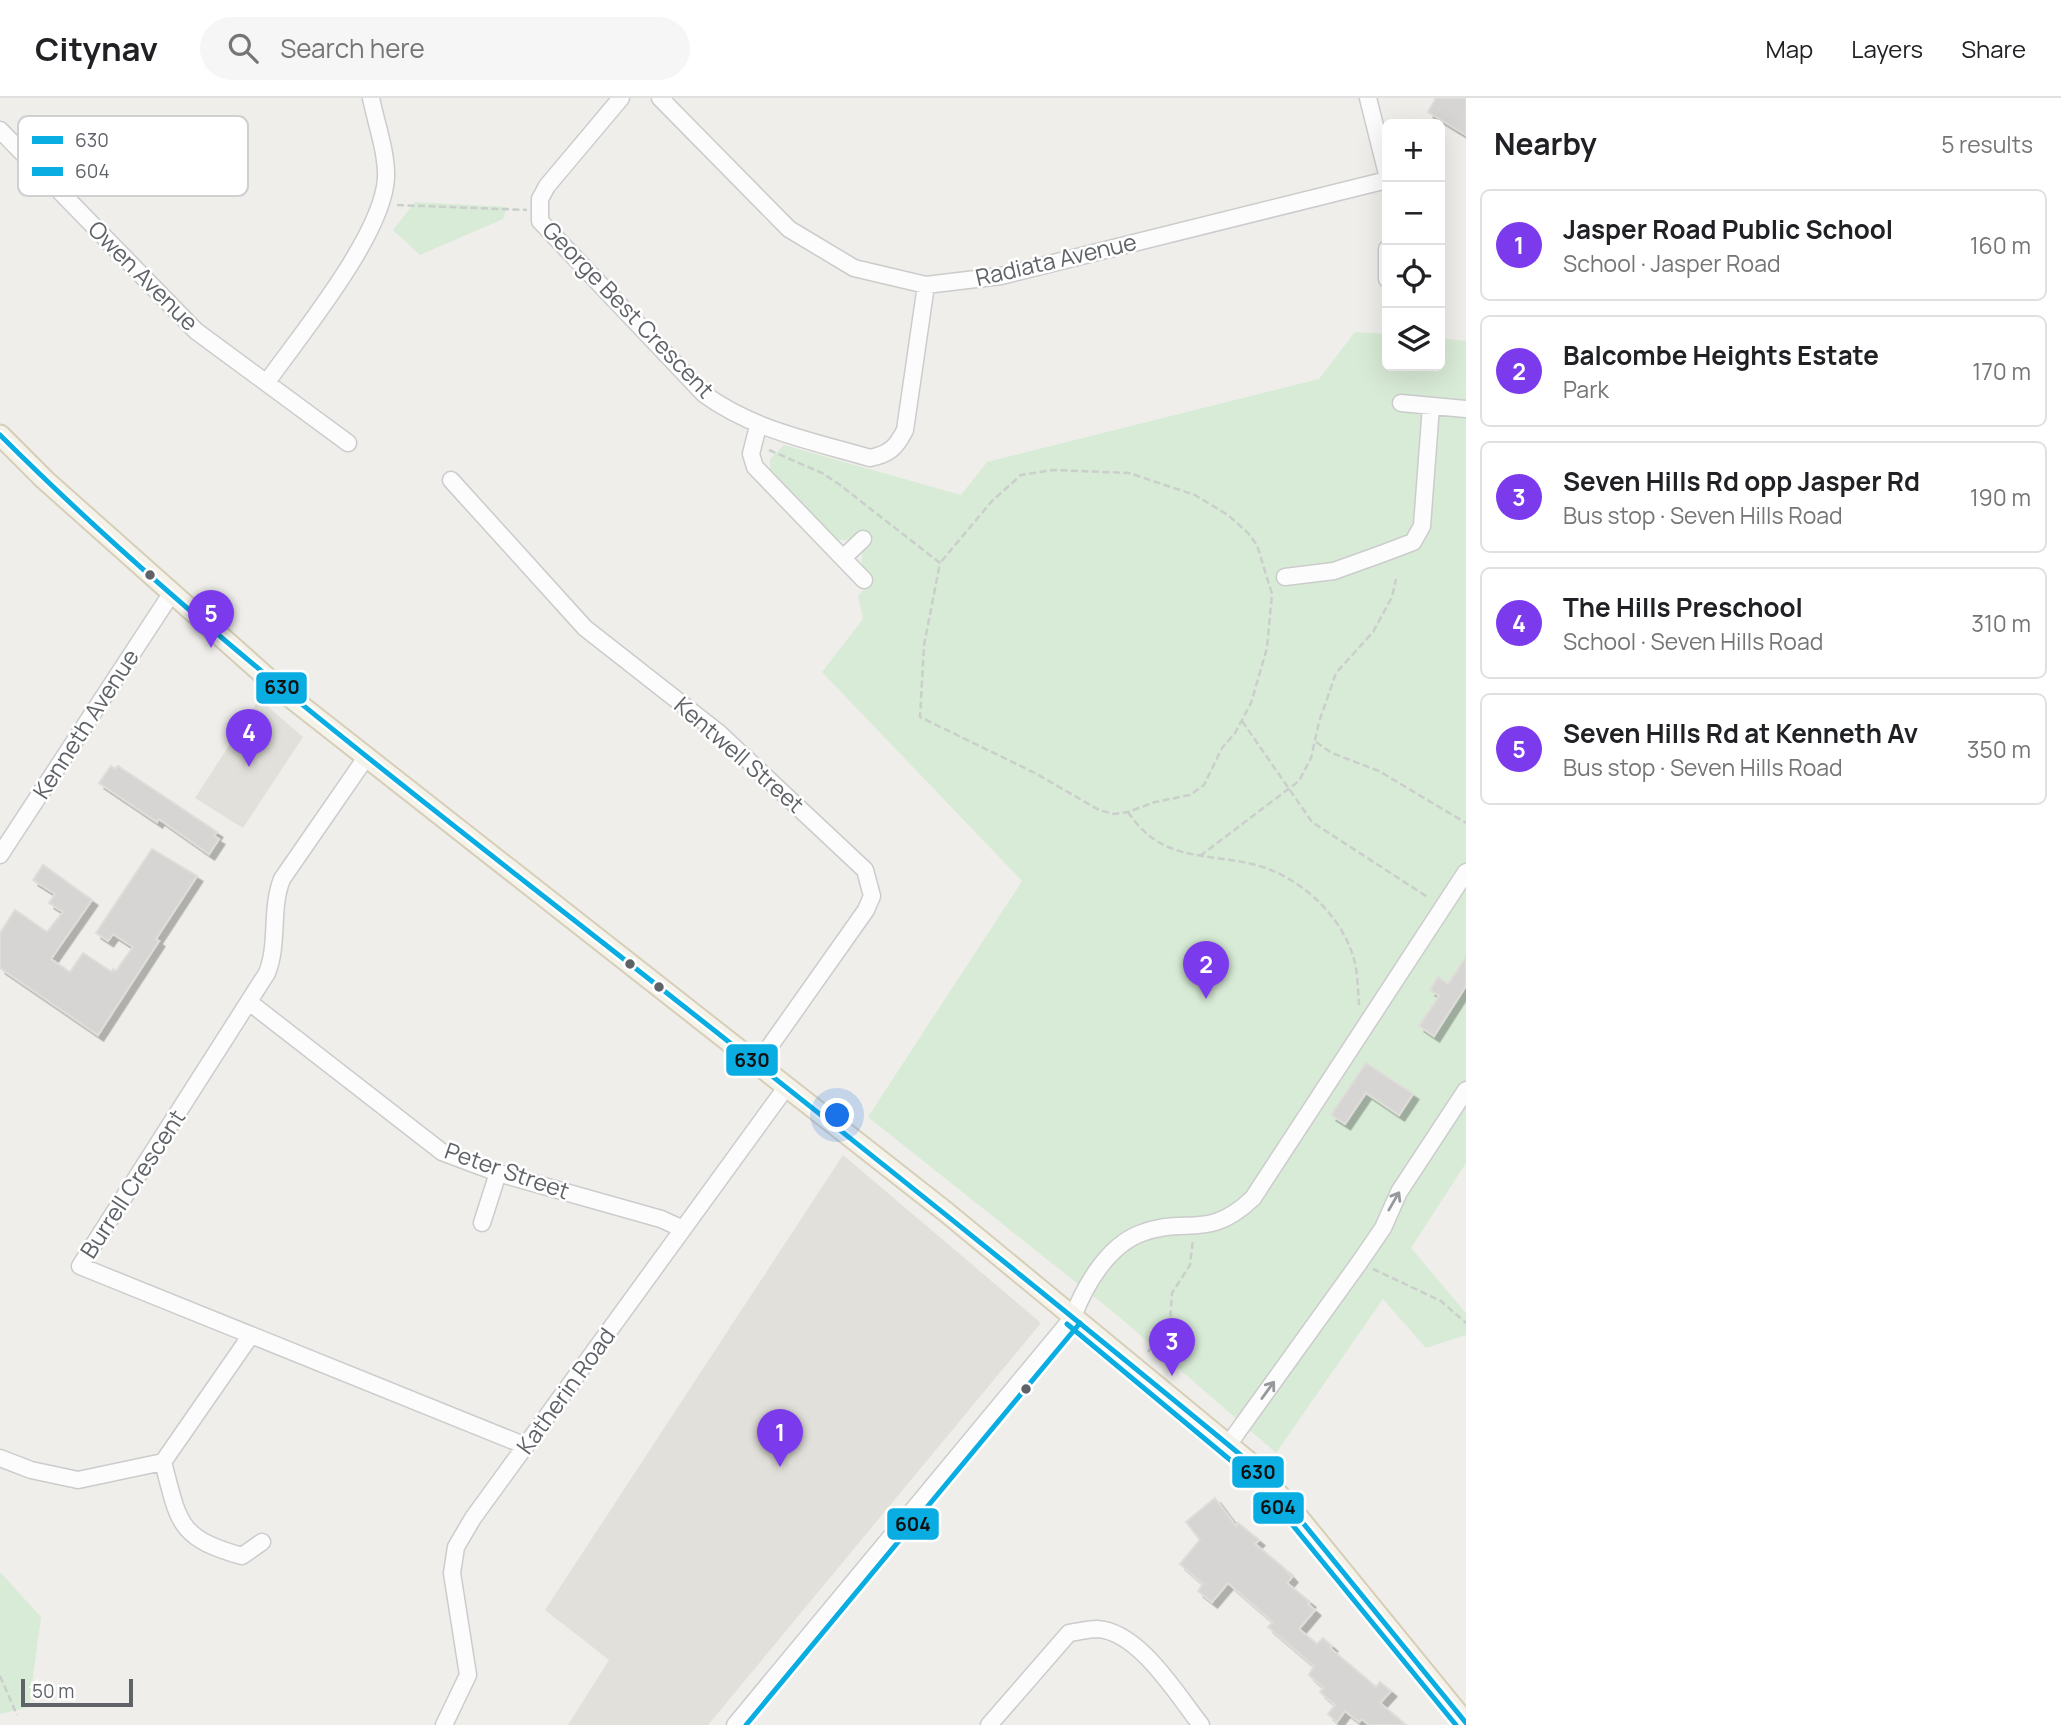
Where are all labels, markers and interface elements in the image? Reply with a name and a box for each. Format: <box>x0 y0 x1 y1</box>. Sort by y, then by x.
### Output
search box <box>200 17 690 80</box>
text: Citynav <box>35 26 158 71</box>
icon: search <box>224 29 262 67</box>
text: Search here <box>280 30 425 66</box>
text: Map <box>1766 32 1813 65</box>
text: Layers <box>1851 32 1923 65</box>
text: Share <box>1961 32 2026 65</box>
legend <box>18 116 248 196</box>
map controls <box>1382 119 1445 371</box>
button: + <box>1382 119 1445 182</box>
text: Nearby <box>1494 123 1597 164</box>
text: 630 <box>75 127 109 153</box>
text: 5 results <box>1941 128 2033 160</box>
text: 604 <box>75 158 110 184</box>
button: − <box>1382 182 1445 245</box>
text: Jasper Road Public School <box>1563 211 1893 247</box>
street label: Owen Avenue <box>82 213 206 337</box>
street label: George Best Crescent <box>536 214 722 405</box>
street label: Radiata Avenue <box>972 225 1139 293</box>
text: 1 <box>1514 229 1524 261</box>
text: 160 m <box>1970 229 2031 261</box>
button: locate <box>1382 245 1445 308</box>
text: School · Jasper Road <box>1563 247 1781 279</box>
button: layers <box>1382 308 1445 371</box>
text: Balcombe Heights Estate <box>1563 337 1879 373</box>
text: 2 <box>1512 355 1526 387</box>
text: 170 m <box>1972 355 2031 387</box>
text: Park <box>1563 373 1609 405</box>
text: Seven Hills Rd opp Jasper Rd <box>1563 463 1920 499</box>
text: 3 <box>1512 481 1526 513</box>
text: 190 m <box>1970 481 2031 513</box>
text: Bus stop · Seven Hills Road <box>1563 499 1843 531</box>
unlabelled marker <box>143 568 157 582</box>
text: The Hills Preschool <box>1563 589 1803 625</box>
pin: 5 <box>188 590 234 648</box>
text: 4 <box>1512 607 1526 639</box>
text: 310 m <box>1971 607 2031 639</box>
text: School · Seven Hills Road <box>1563 625 1823 657</box>
street label: Kenneth Avenue <box>25 642 146 805</box>
line badge: 630 <box>255 671 308 705</box>
text: 630 <box>264 674 300 700</box>
street label: Kentwell Street <box>668 689 811 820</box>
pin: 4 <box>226 709 272 767</box>
text: Seven Hills Rd at Kenneth Av <box>1563 715 1918 751</box>
text: 5 <box>1512 733 1526 765</box>
text: 350 m <box>1967 733 2031 765</box>
text: Bus stop · Seven Hills Road <box>1563 751 1843 783</box>
pin: 2 <box>1183 941 1229 999</box>
unlabelled marker <box>623 957 637 971</box>
unlabelled marker <box>652 980 666 994</box>
line badge: 630 <box>725 1043 779 1077</box>
text: 630 <box>734 1047 770 1073</box>
your location <box>820 1098 854 1132</box>
street label: Burrell Crescent <box>72 1103 192 1264</box>
street label: Peter Street <box>441 1134 574 1206</box>
one-way arrow <box>1388 1191 1401 1212</box>
pin: 3 <box>1149 1318 1195 1376</box>
street label: Katherin Road <box>508 1321 622 1460</box>
one-way arrow <box>1260 1380 1275 1399</box>
unlabelled marker <box>1019 1382 1033 1396</box>
pin: 1 <box>757 1409 803 1467</box>
line badge: 630 <box>1231 1455 1285 1489</box>
text: 630 <box>1240 1459 1276 1485</box>
line badge: 604 <box>1252 1491 1305 1525</box>
text: 604 <box>1260 1494 1296 1520</box>
line badge: 604 <box>886 1507 940 1541</box>
text: 604 <box>895 1511 931 1537</box>
scale bar <box>21 1676 133 1708</box>
text: 50 m <box>32 1678 74 1704</box>

